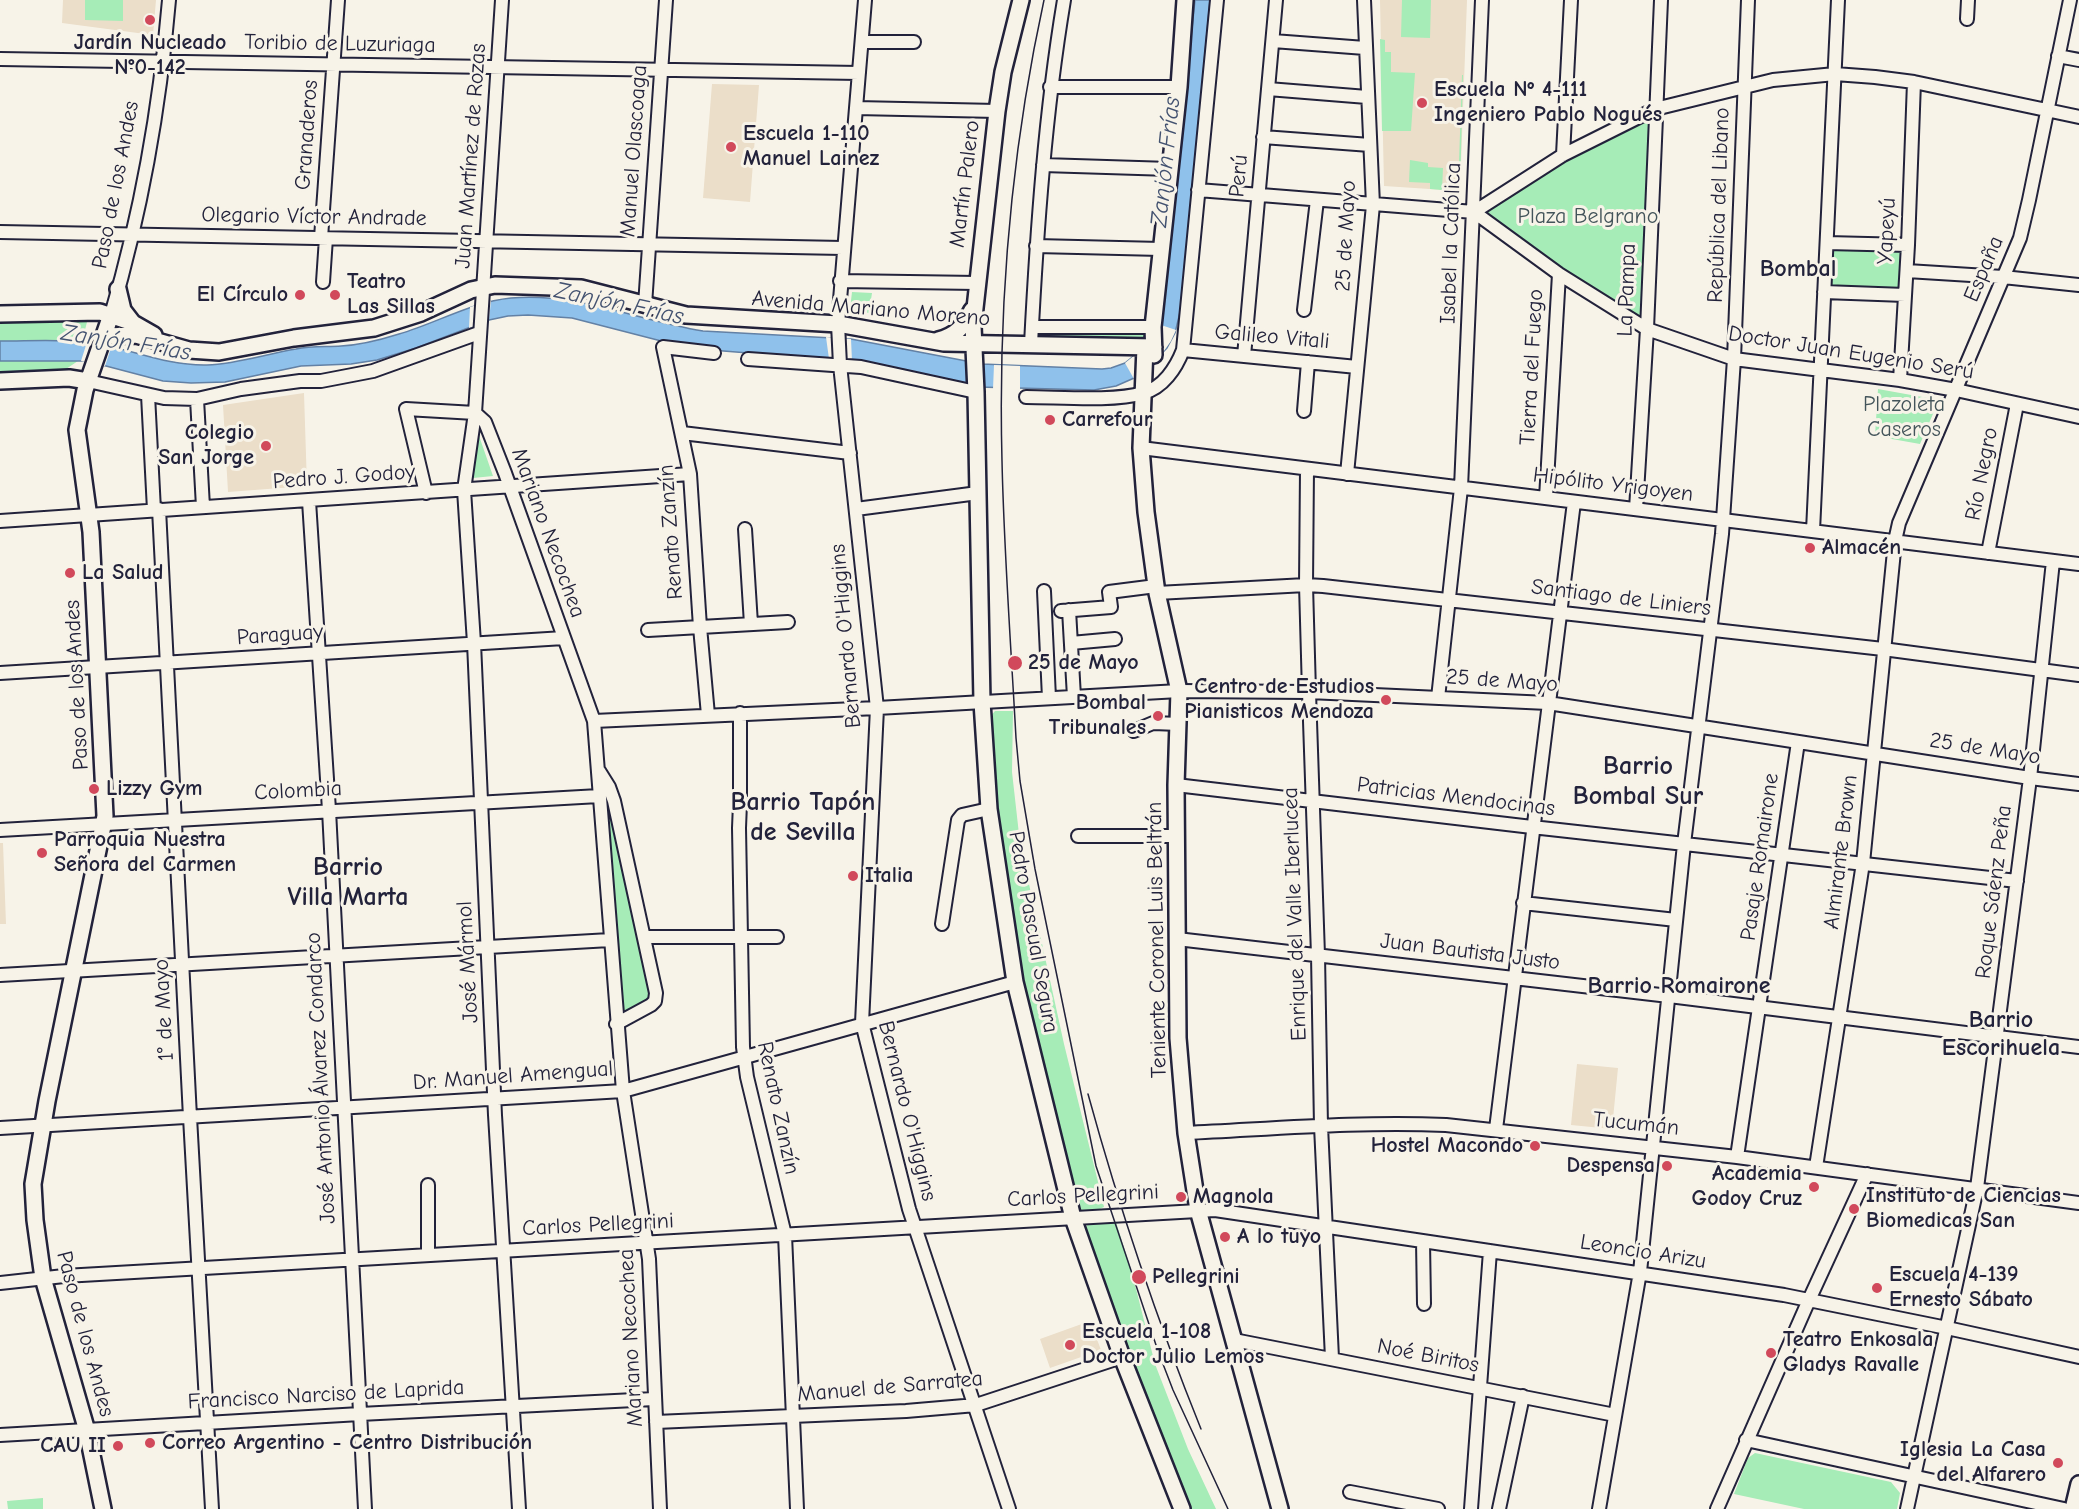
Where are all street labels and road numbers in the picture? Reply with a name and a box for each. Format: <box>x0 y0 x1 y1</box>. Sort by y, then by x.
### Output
street label: Toribio de Luzuriaga <box>244 29 436 59</box>
street label: Juan Martínez de Rozas <box>450 43 492 269</box>
street label: Manuel Olascoaga <box>615 64 653 238</box>
street label: Granaderos <box>290 79 324 191</box>
street label: Paso de los Andes <box>87 99 145 271</box>
street label: República del Libano <box>1702 107 1736 303</box>
street label: Martín Palero <box>944 119 986 249</box>
street label: Perú <box>1224 154 1254 198</box>
street label: Isabel la Católica <box>1435 162 1467 324</box>
street label: 25 de Mayo <box>1330 180 1362 292</box>
street label: Yapeyú <box>1872 197 1902 265</box>
street label: Olegario Víctor Andrade <box>201 202 427 232</box>
street label: España <box>1958 232 2010 306</box>
street label: La Pampa <box>1612 243 1642 337</box>
street label: Avenida Mariano Moreno <box>751 285 991 333</box>
street label: Tierra del Fuego <box>1515 288 1549 446</box>
street label: Galileo Vitali <box>1213 319 1331 355</box>
street label: Doctor Juan Eugenio Serú <box>1726 321 1976 385</box>
street label: Río Negro <box>1960 425 2004 523</box>
street label: Mariano Necochea <box>505 445 591 621</box>
street label: Pedro J. Godoy <box>272 459 416 495</box>
street label: Hipólito Yrigoyen <box>1531 462 1695 508</box>
street label: Renato Zanzín <box>653 464 689 600</box>
street label: Bernardo O'Higgins <box>825 543 867 729</box>
street label: Santiago de Liniers <box>1530 574 1712 622</box>
street label: Paso de los Andes <box>59 599 95 771</box>
street label: Paraguay <box>236 619 324 651</box>
street label: 25 de Mayo <box>1445 664 1559 698</box>
street label: 25 de Mayo <box>1928 727 2042 771</box>
street label: Patricias Mendocinas <box>1355 772 1557 822</box>
street label: Pasaje Romairone <box>1735 772 1785 942</box>
street label: Almirante Brown <box>1818 773 1864 931</box>
street label: Colombia <box>253 776 343 806</box>
street label: Enrique del Valle Iberlucea <box>1277 787 1313 1041</box>
street label: Teniente Coronel Luis Beltrán <box>1141 802 1173 1078</box>
street label: Roque Sáenz Peña <box>1970 804 2018 980</box>
street label: Pedro Pascual Segura <box>1002 829 1064 1035</box>
street label: José Mármol <box>452 900 484 1024</box>
street label: Juan Bautista Justo <box>1379 928 1561 976</box>
street label: José Antonio Álvarez Condarco <box>300 932 342 1224</box>
street label: 1° de Mayo <box>148 958 180 1062</box>
street label: Bernardo O'Higgins <box>872 1018 942 1204</box>
street label: Renato Zanzín <box>751 1039 805 1177</box>
street label: Dr. Manuel Amengual <box>412 1056 614 1096</box>
street label: Tucumán <box>1592 1106 1680 1142</box>
street label: Carlos Pellegrini <box>1006 1179 1160 1213</box>
street label: Carlos Pellegrini <box>521 1208 675 1242</box>
street label: Leoncio Arizu <box>1578 1229 1708 1275</box>
street label: Paso de los Andes <box>50 1248 120 1420</box>
street label: Mariano Necochea <box>613 1248 649 1428</box>
street label: Noé Biritos <box>1375 1333 1481 1379</box>
street label: Manuel de Sarratea <box>796 1366 984 1408</box>
street label: Francisco Narciso de Laprida <box>187 1375 465 1415</box>

